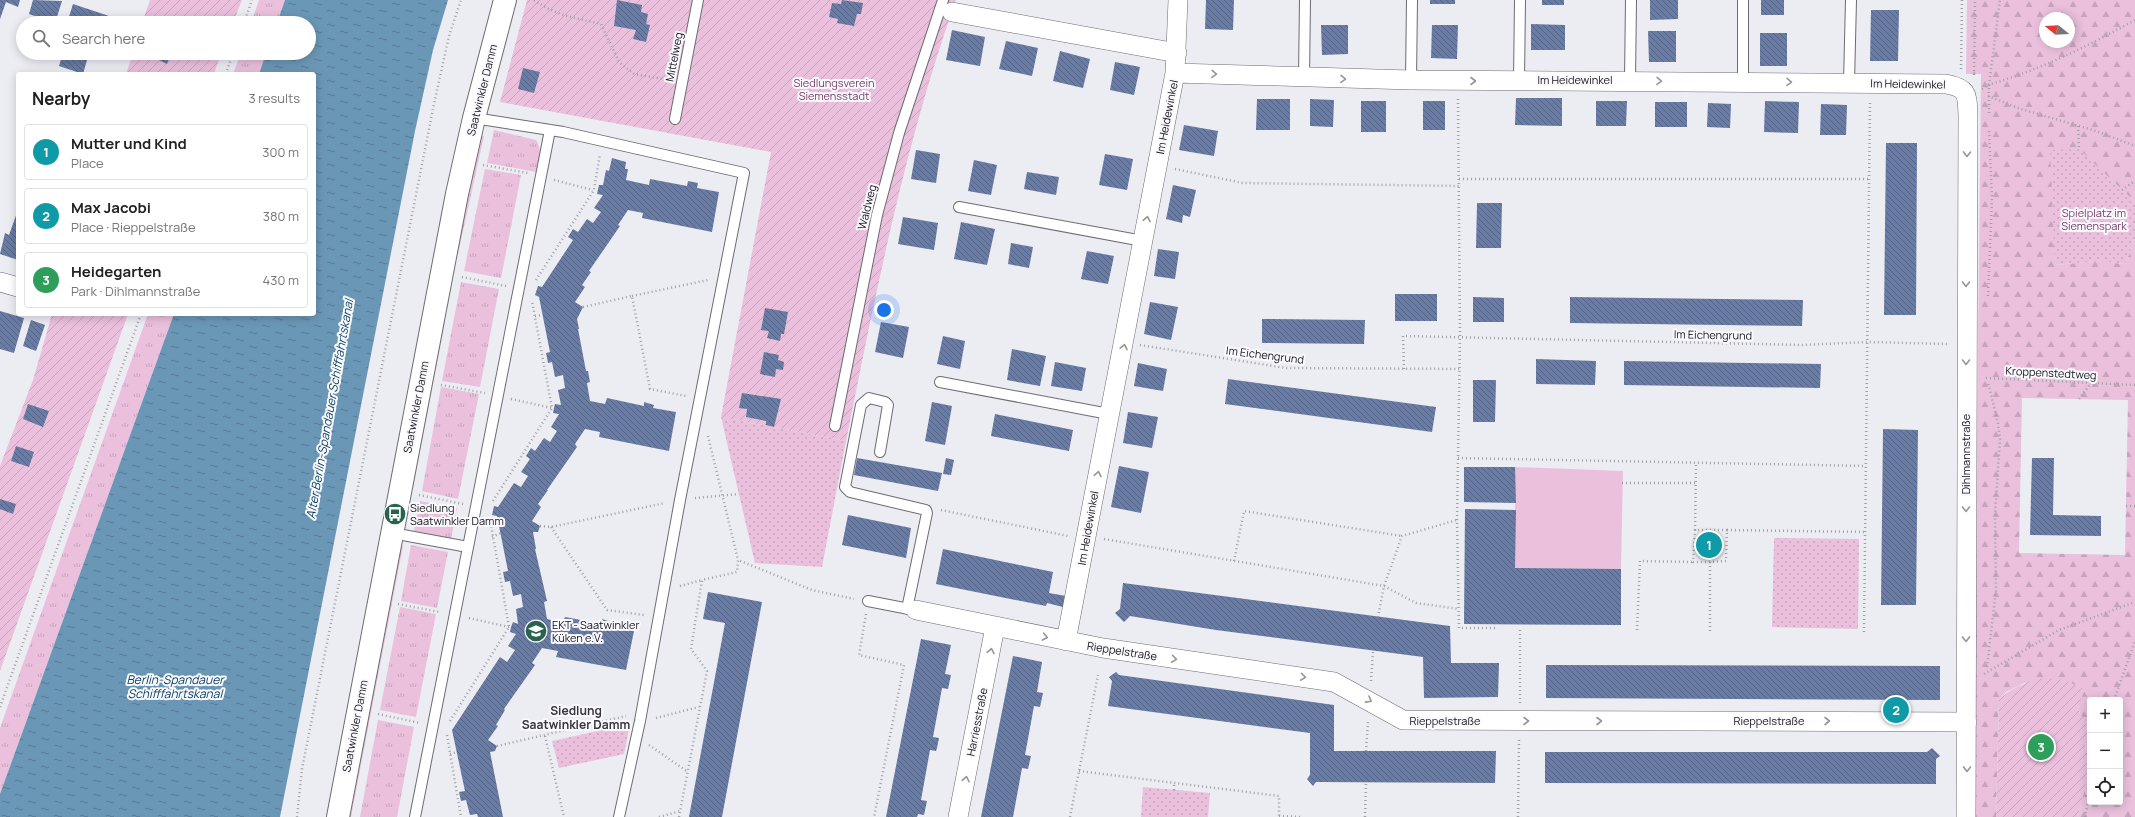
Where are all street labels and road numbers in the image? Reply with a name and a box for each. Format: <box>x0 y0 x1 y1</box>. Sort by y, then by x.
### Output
street label: Mittelweg <box>661 31 686 83</box>
street label: Saatwinkler Damm <box>463 43 500 137</box>
street label: Im Heidewinkel <box>1537 72 1613 87</box>
street label: Im Heidewinkel <box>1870 75 1946 92</box>
street label: Im Heidewinkel <box>1152 79 1181 155</box>
street label: Waldweg <box>854 183 879 231</box>
street label: Im Eichengrund <box>1674 326 1752 343</box>
street label: Im Eichengrund <box>1225 342 1305 367</box>
street label: Saatwinkler Damm <box>399 359 432 454</box>
street label: Kroppenstedtweg <box>2005 363 2097 382</box>
street label: Dihlmannstraße <box>1958 413 1973 494</box>
street label: Im Heidewinkel <box>1074 490 1101 566</box>
street label: Rieppelstraße <box>1086 638 1159 664</box>
street label: Saatwinkler Damm <box>338 678 371 773</box>
street label: Harriesstraße <box>963 686 991 757</box>
street label: Rieppelstraße <box>1410 713 1481 728</box>
street label: Rieppelstraße <box>1734 713 1805 728</box>

